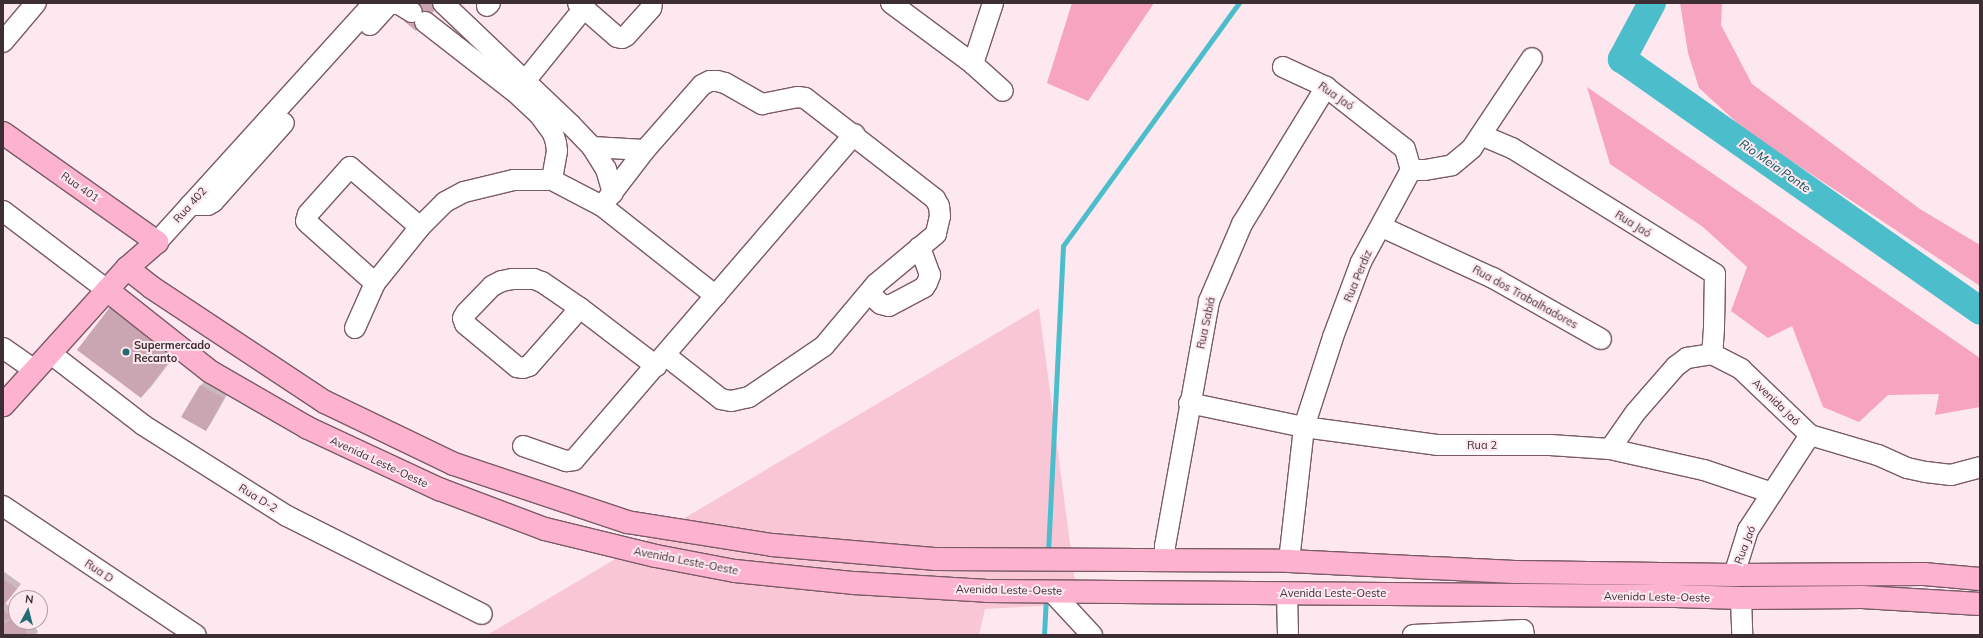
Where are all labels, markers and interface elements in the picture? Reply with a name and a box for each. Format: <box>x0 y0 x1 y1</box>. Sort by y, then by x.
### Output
street label: Rua Jaó <box>1316 79 1356 113</box>
water label: Rio Meia Ponte <box>1737 136 1813 196</box>
street label: Rua 401 <box>59 169 101 205</box>
street label: Rua 402 <box>171 185 209 225</box>
street label: Rua Jaó <box>1613 208 1653 240</box>
street label: Rua Perdiz <box>1341 248 1375 304</box>
street label: Rua dos Trabalhadores <box>1470 263 1580 331</box>
street label: Rua Sabiá <box>1194 296 1218 350</box>
place label: Supermercado Recanto <box>134 339 211 365</box>
marker: Supermercado Recanto <box>121 347 131 357</box>
street label: Avenida Jaó <box>1749 376 1803 428</box>
street label: Avenida Leste-Oeste <box>328 434 430 490</box>
street label: Rua 2 <box>1467 438 1497 452</box>
street label: Rua D-2 <box>236 481 280 515</box>
street label: Rua Jaó <box>1732 524 1758 566</box>
street label: Avenida Leste-Oeste <box>633 544 739 578</box>
street label: Rua D <box>82 557 116 585</box>
street label: Avenida Leste-Oeste <box>956 582 1062 598</box>
street label: Avenida Leste-Oeste <box>1280 586 1386 600</box>
street label: Avenida Leste-Oeste <box>1604 589 1710 605</box>
north arrow <box>8 590 48 630</box>
text: N <box>24 592 34 607</box>

